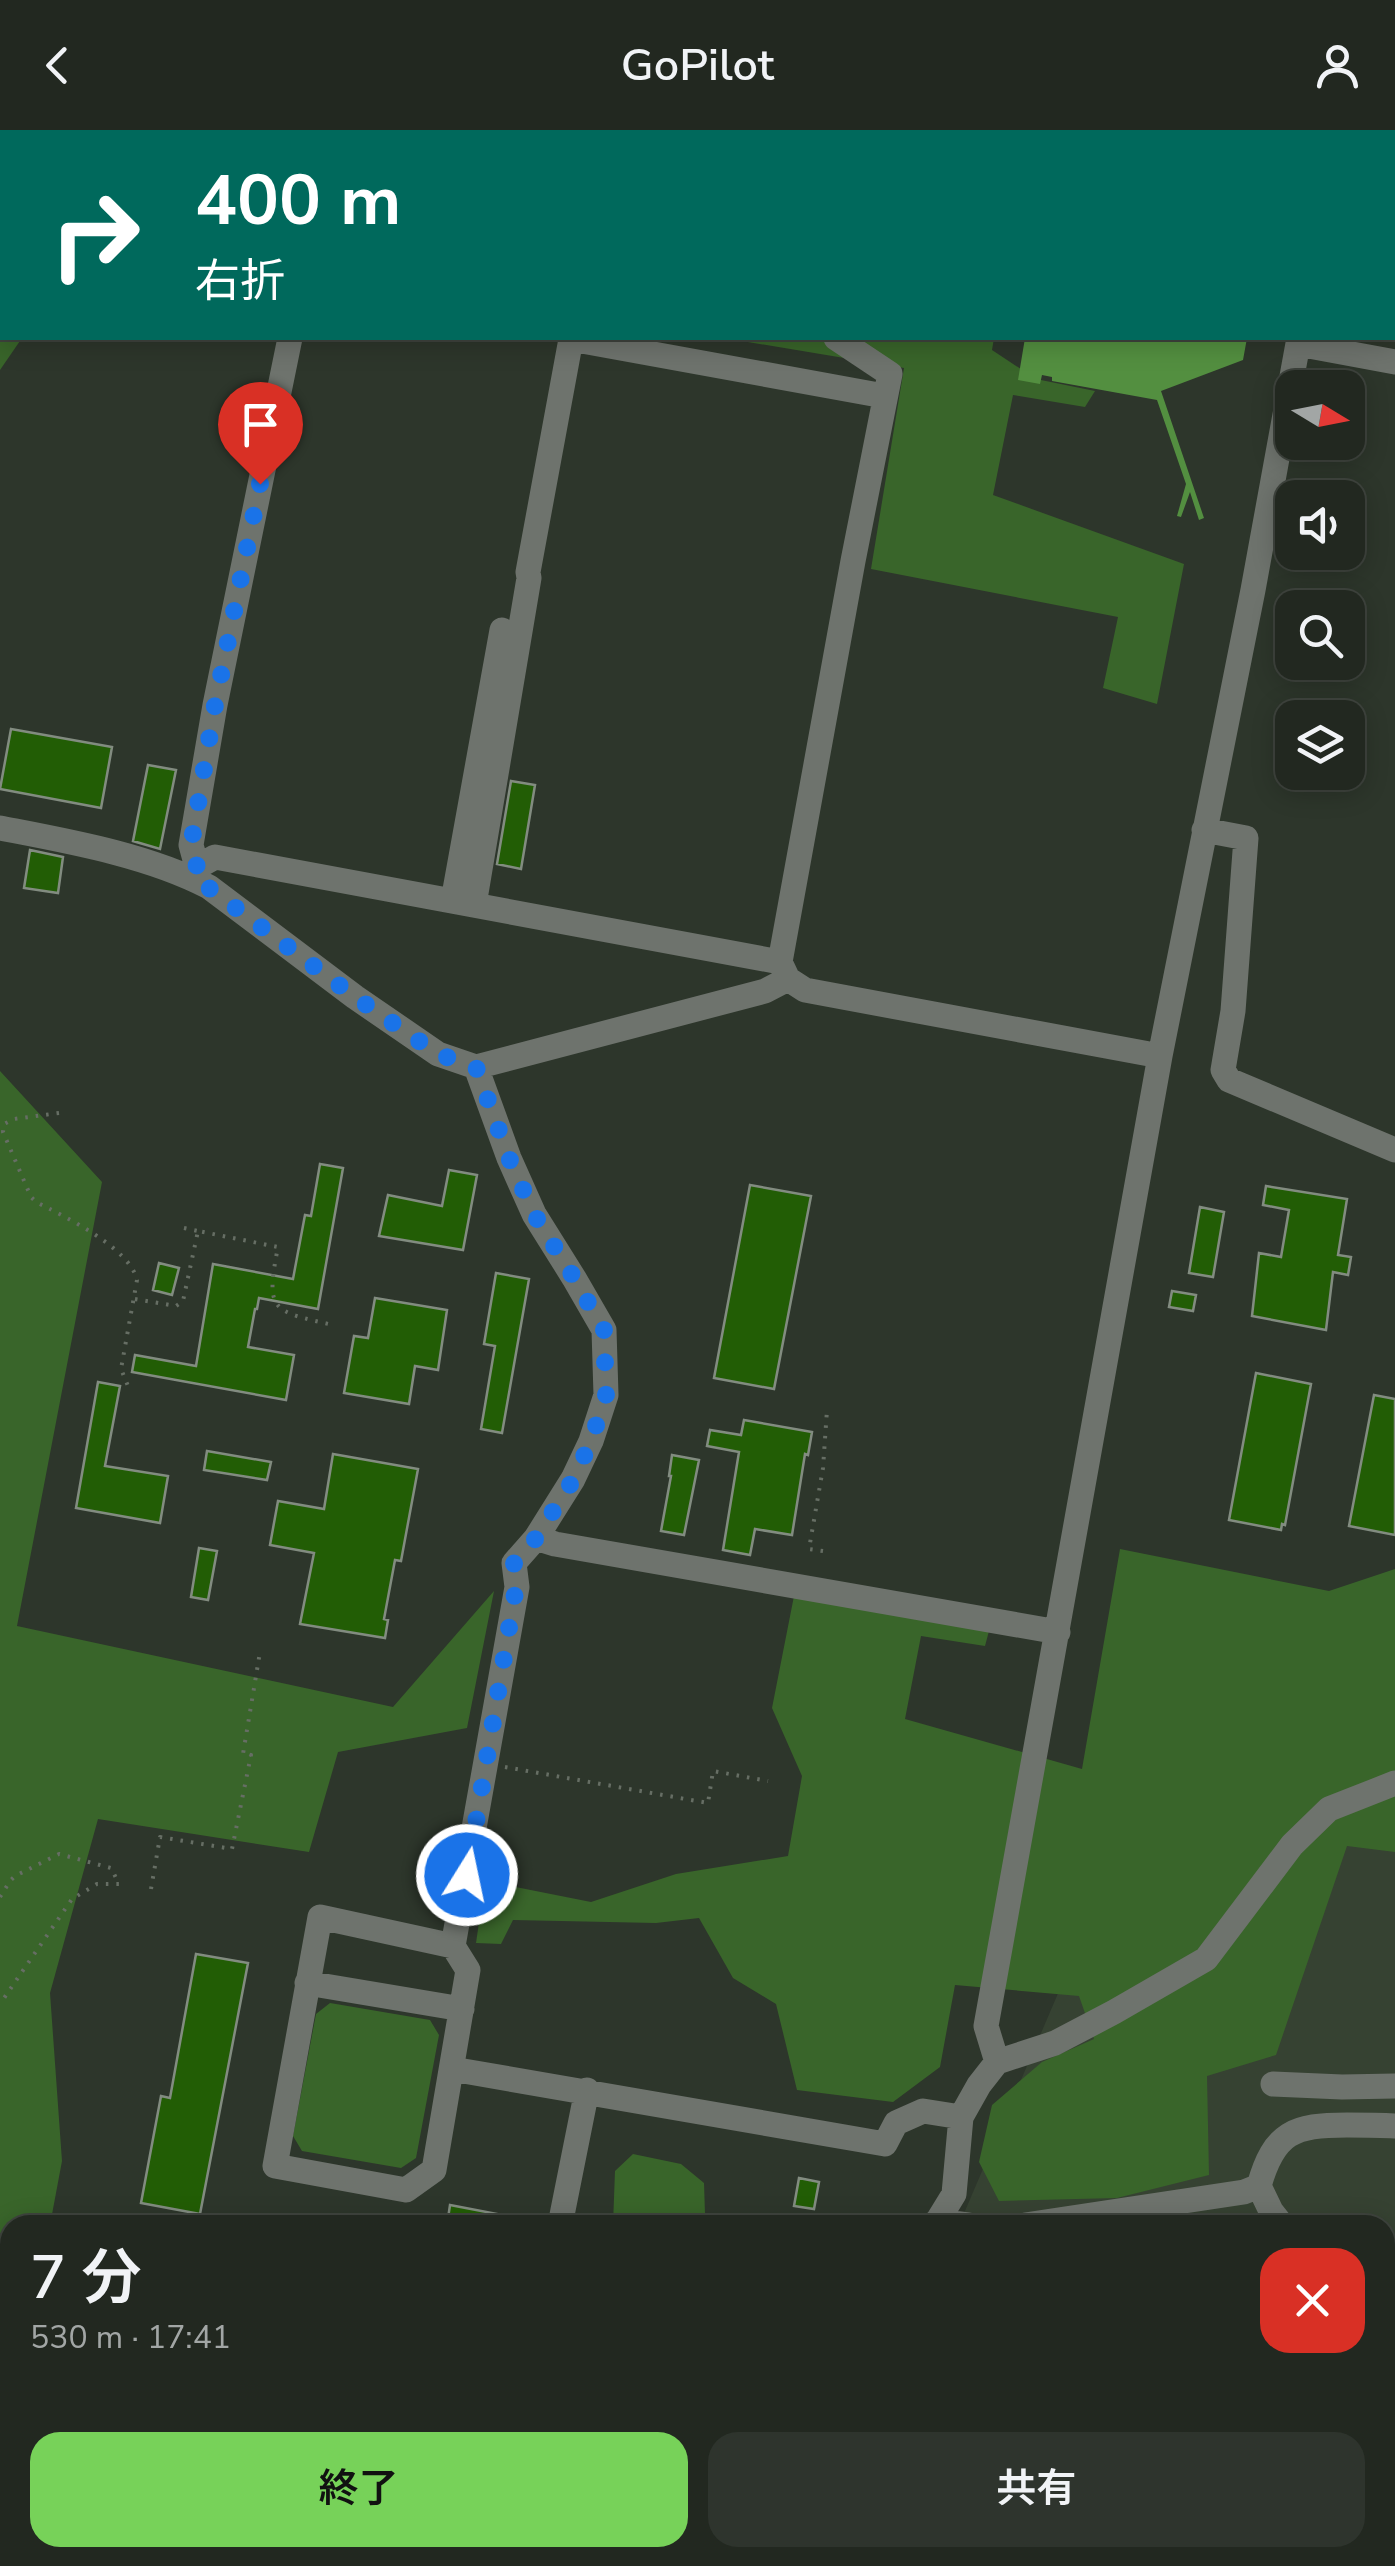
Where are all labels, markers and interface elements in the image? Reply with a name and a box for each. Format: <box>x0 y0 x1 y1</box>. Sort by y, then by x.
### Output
text: GoPilot <box>621 35 774 96</box>
icon: back <box>30 38 85 93</box>
icon: person <box>1310 38 1365 93</box>
text: 400 m <box>195 153 401 249</box>
icon: right <box>30 170 160 300</box>
text: 右折 <box>195 251 285 312</box>
north arrow <box>1275 370 1365 460</box>
map controls <box>1275 370 1365 790</box>
pin <box>218 382 303 485</box>
icon: arrive <box>233 397 288 452</box>
button: sound <box>1275 480 1365 570</box>
button: search <box>1275 590 1365 680</box>
button: layers <box>1275 700 1365 790</box>
position arrow <box>415 1823 519 1927</box>
text: 7 分 <box>30 2237 142 2319</box>
button: close <box>1260 2248 1365 2353</box>
text: 530 m · 17:41 <box>30 2316 231 2359</box>
button: 終了 <box>30 2432 688 2547</box>
button: 共有 <box>708 2432 1365 2547</box>

